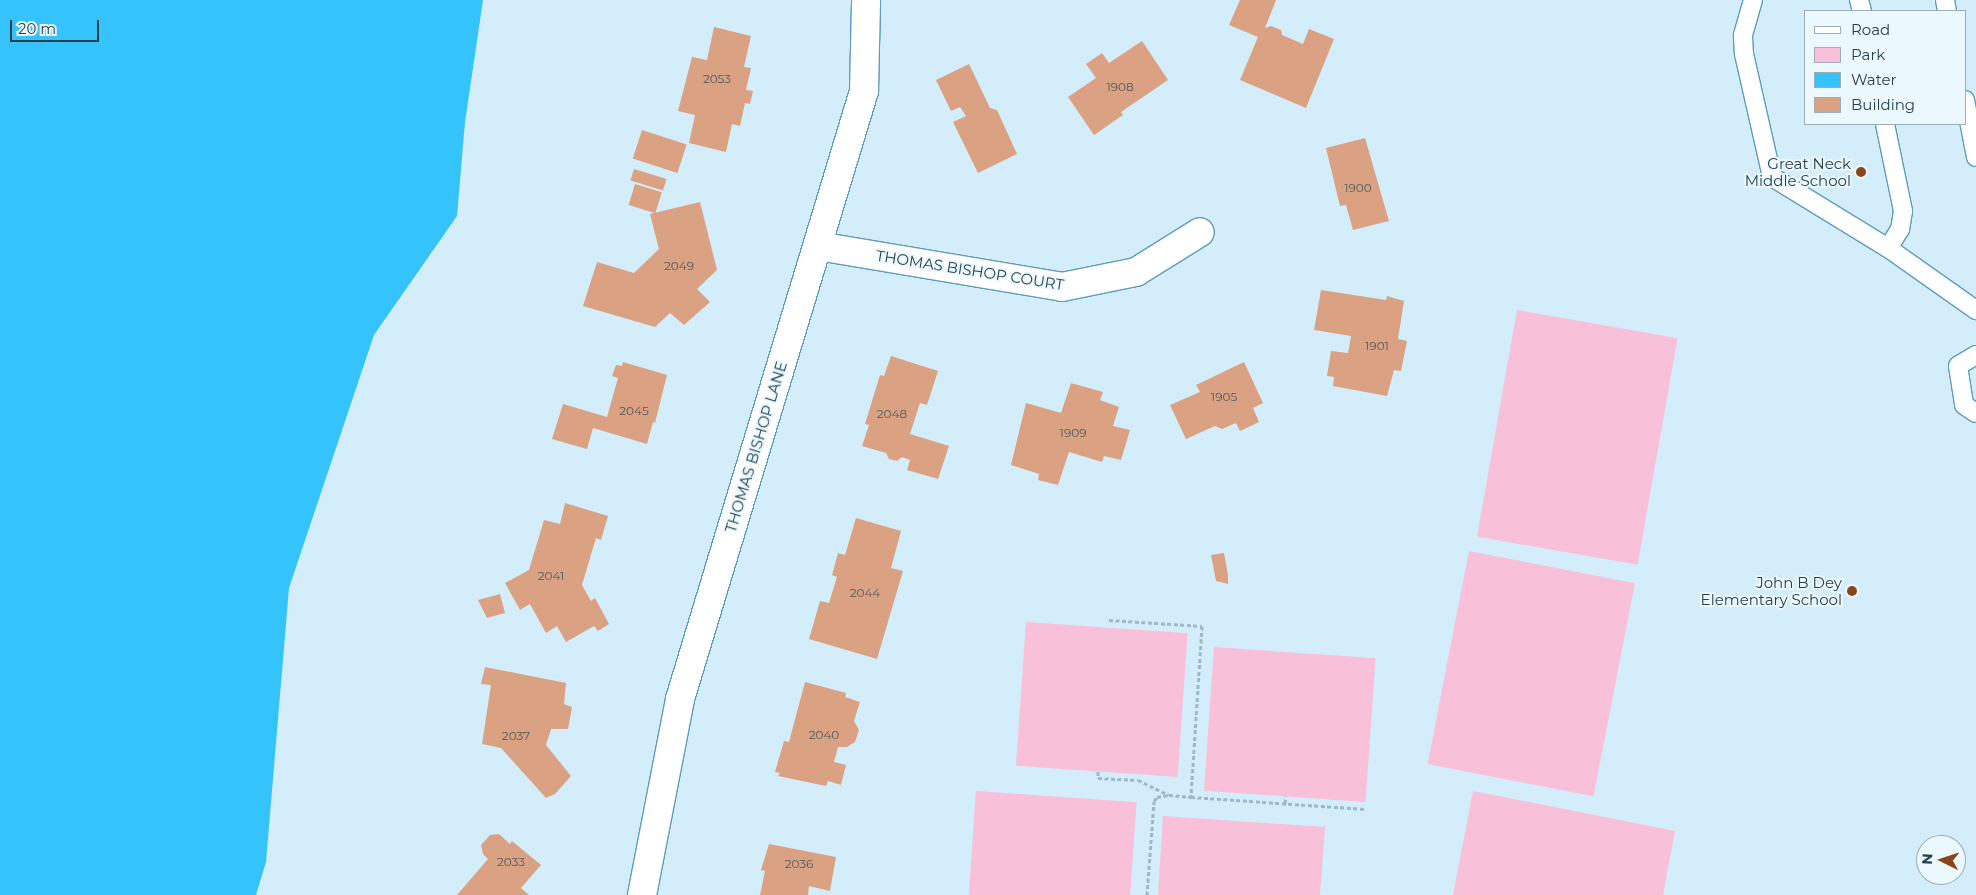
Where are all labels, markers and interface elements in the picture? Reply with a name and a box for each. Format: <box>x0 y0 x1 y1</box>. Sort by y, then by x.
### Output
scale bar <box>12 10 101 42</box>
legend <box>1804 10 1966 125</box>
text: 20 m <box>18 19 56 38</box>
text: Road <box>1851 20 1890 39</box>
text: Park <box>1851 45 1885 64</box>
text: Water <box>1851 70 1897 89</box>
house number: 2053 <box>703 72 731 86</box>
house number: 1908 <box>1106 80 1134 94</box>
text: Building <box>1851 95 1915 114</box>
place label: Great Neck Middle School <box>1745 154 1851 189</box>
marker: Great Neck Middle School <box>1855 166 1867 178</box>
house number: 1900 <box>1344 181 1372 195</box>
street label: THOMAS BISHOP COURT <box>875 246 1065 294</box>
house number: 2049 <box>664 259 694 273</box>
house number: 1901 <box>1365 339 1389 353</box>
street label: THOMAS BISHOP LANE <box>721 359 791 535</box>
house number: 1905 <box>1211 390 1237 404</box>
house number: 2045 <box>619 404 649 418</box>
house number: 2048 <box>877 407 907 421</box>
house number: 1909 <box>1060 426 1086 440</box>
house number: 2041 <box>538 569 564 583</box>
place label: John B Dey Elementary School <box>1701 573 1842 608</box>
marker: John B Dey Elementary School <box>1846 585 1858 597</box>
house number: 2044 <box>850 586 880 600</box>
house number: 2040 <box>809 728 839 742</box>
house number: 2037 <box>502 729 530 743</box>
north arrow <box>1916 835 1966 885</box>
text: N <box>1918 853 1936 865</box>
house number: 2033 <box>497 855 525 869</box>
house number: 2036 <box>785 857 813 871</box>

